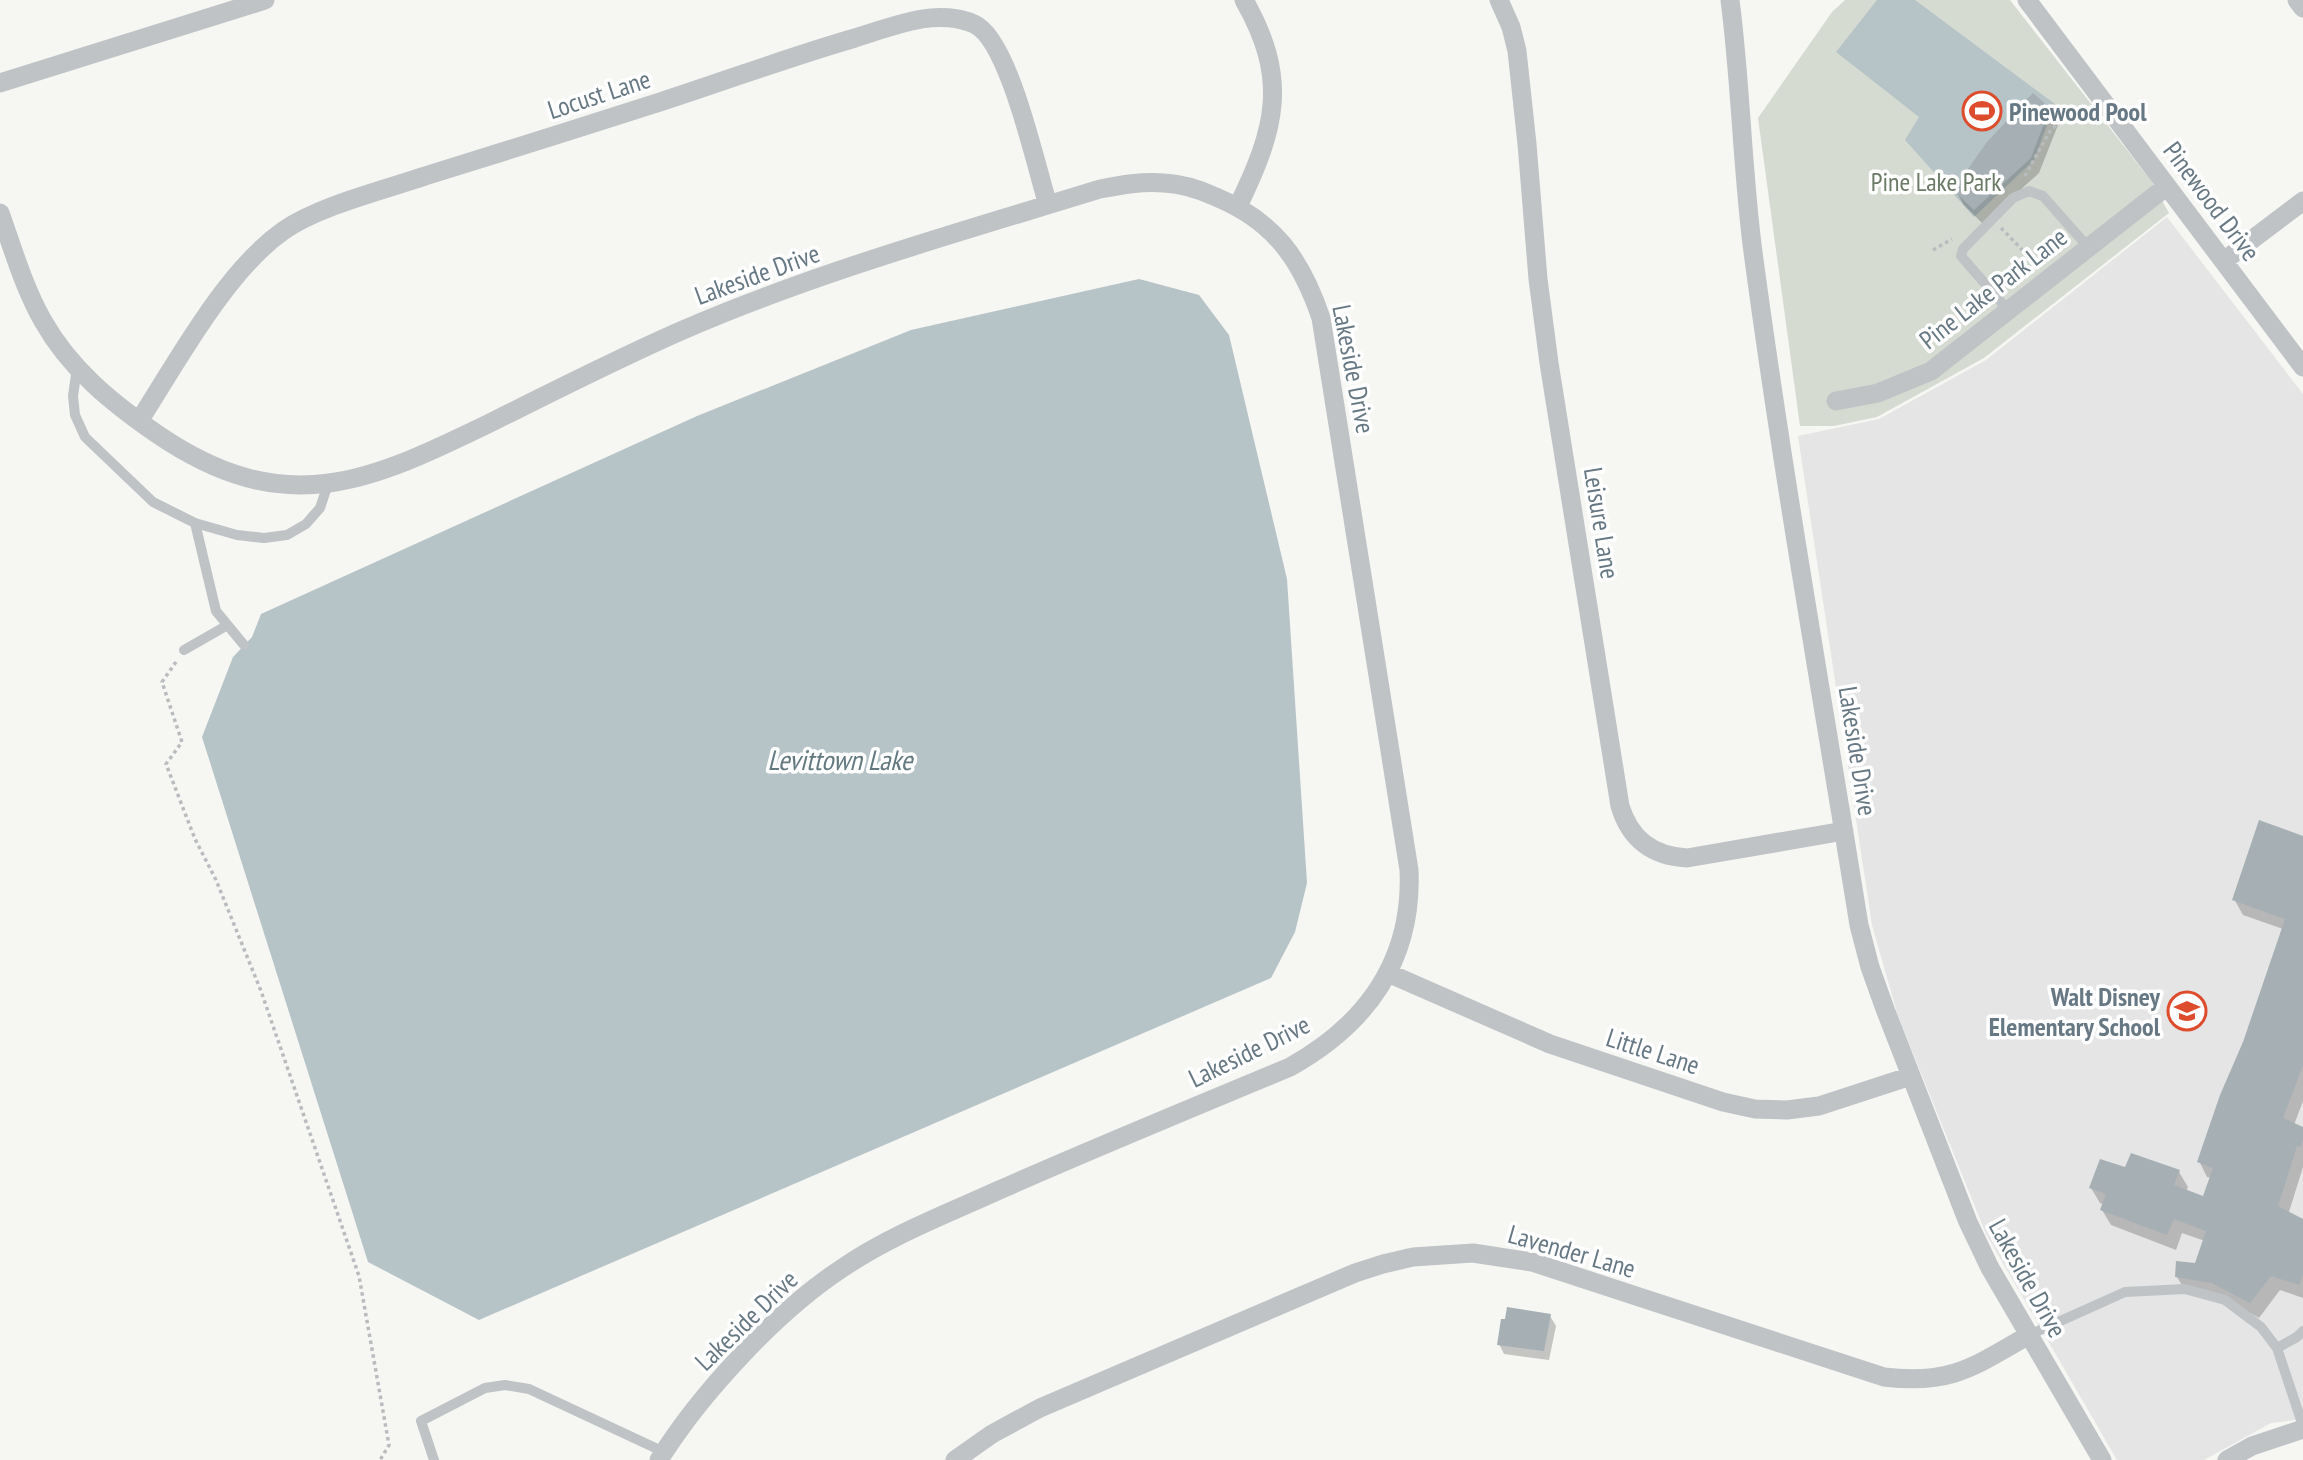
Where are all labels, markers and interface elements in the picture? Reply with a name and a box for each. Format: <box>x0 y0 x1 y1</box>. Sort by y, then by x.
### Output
street label: Locust Lane <box>544 62 654 126</box>
sports icon: Pinewood Pool <box>1961 90 2003 132</box>
place label: Pinewood Pool <box>2009 95 2147 128</box>
street label: Pinewood Drive <box>2156 135 2268 267</box>
park label: Pine Lake Park <box>1871 165 2001 198</box>
street label: Pine Lake Park Lane <box>1913 220 2073 356</box>
street label: Lakeside Drive <box>690 236 824 312</box>
street label: Lakeside Drive <box>1325 302 1383 436</box>
street label: Leisure Lane <box>1577 465 1627 581</box>
street label: Lakeside Drive <box>1831 684 1885 818</box>
water label: Levittown Lake <box>768 741 915 778</box>
place label: Walt Disney Elementary School <box>1989 980 2161 1043</box>
school or university icon: Walt Disney Elementary School <box>2166 990 2208 1032</box>
street label: Lakeside Drive <box>1183 1008 1315 1094</box>
street label: Little Lane <box>1602 1020 1704 1082</box>
street label: Lakeside Drive <box>1982 1213 2074 1343</box>
street label: Lavender Lane <box>1505 1217 1639 1285</box>
street label: Lakeside Drive <box>688 1263 804 1377</box>

